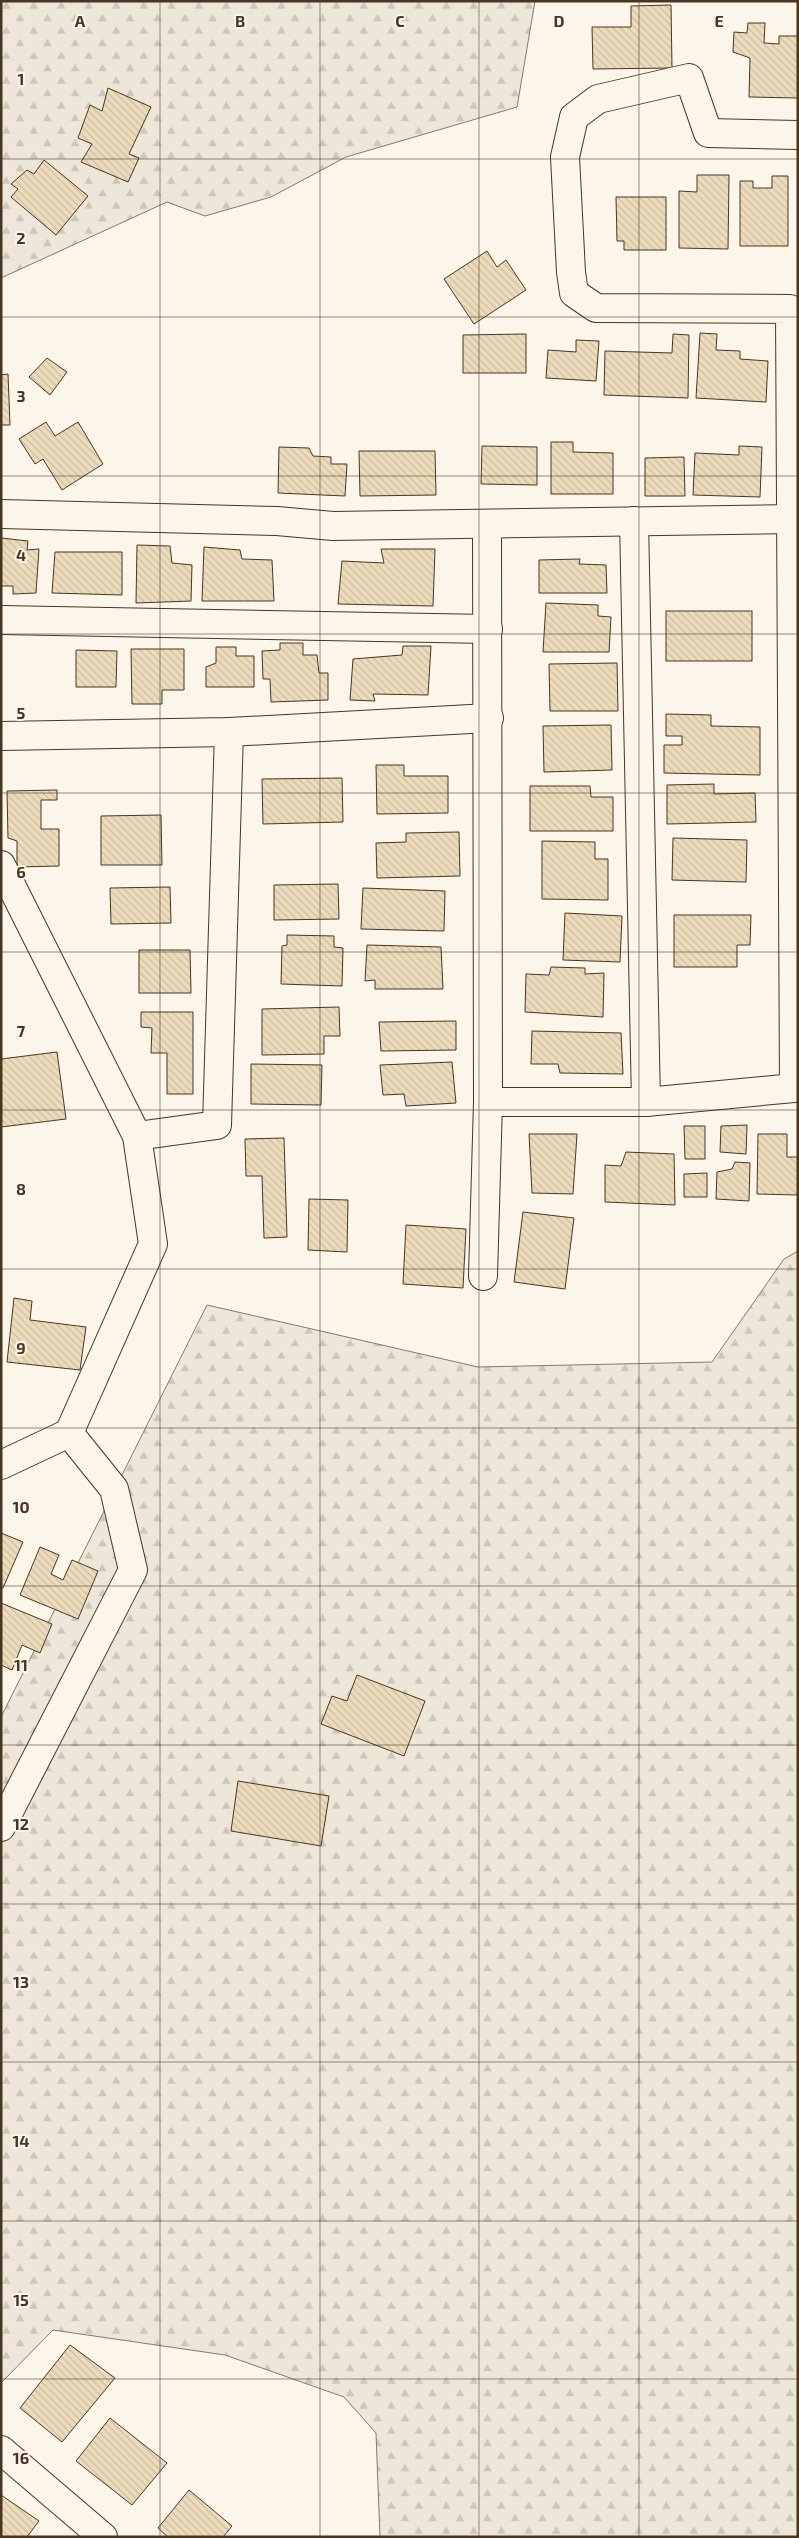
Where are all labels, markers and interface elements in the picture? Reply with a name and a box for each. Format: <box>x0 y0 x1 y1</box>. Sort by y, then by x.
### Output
text: A <box>75 11 86 30</box>
text: B <box>235 11 245 30</box>
text: C <box>395 11 405 30</box>
text: D <box>554 11 565 30</box>
text: E <box>714 11 724 30</box>
text: 1 <box>18 69 24 88</box>
text: 2 <box>16 228 26 247</box>
text: 3 <box>16 386 26 405</box>
text: 4 <box>16 545 26 564</box>
text: 5 <box>17 703 26 722</box>
text: 6 <box>16 862 26 881</box>
text: 7 <box>17 1021 26 1040</box>
text: 8 <box>16 1179 26 1198</box>
text: 9 <box>16 1338 26 1357</box>
text: 10 <box>12 1497 30 1516</box>
text: 11 <box>14 1655 28 1674</box>
text: 12 <box>13 1814 29 1833</box>
text: 13 <box>13 1972 29 1991</box>
text: 14 <box>12 2131 30 2150</box>
text: 15 <box>13 2290 29 2309</box>
text: 16 <box>13 2448 29 2467</box>

